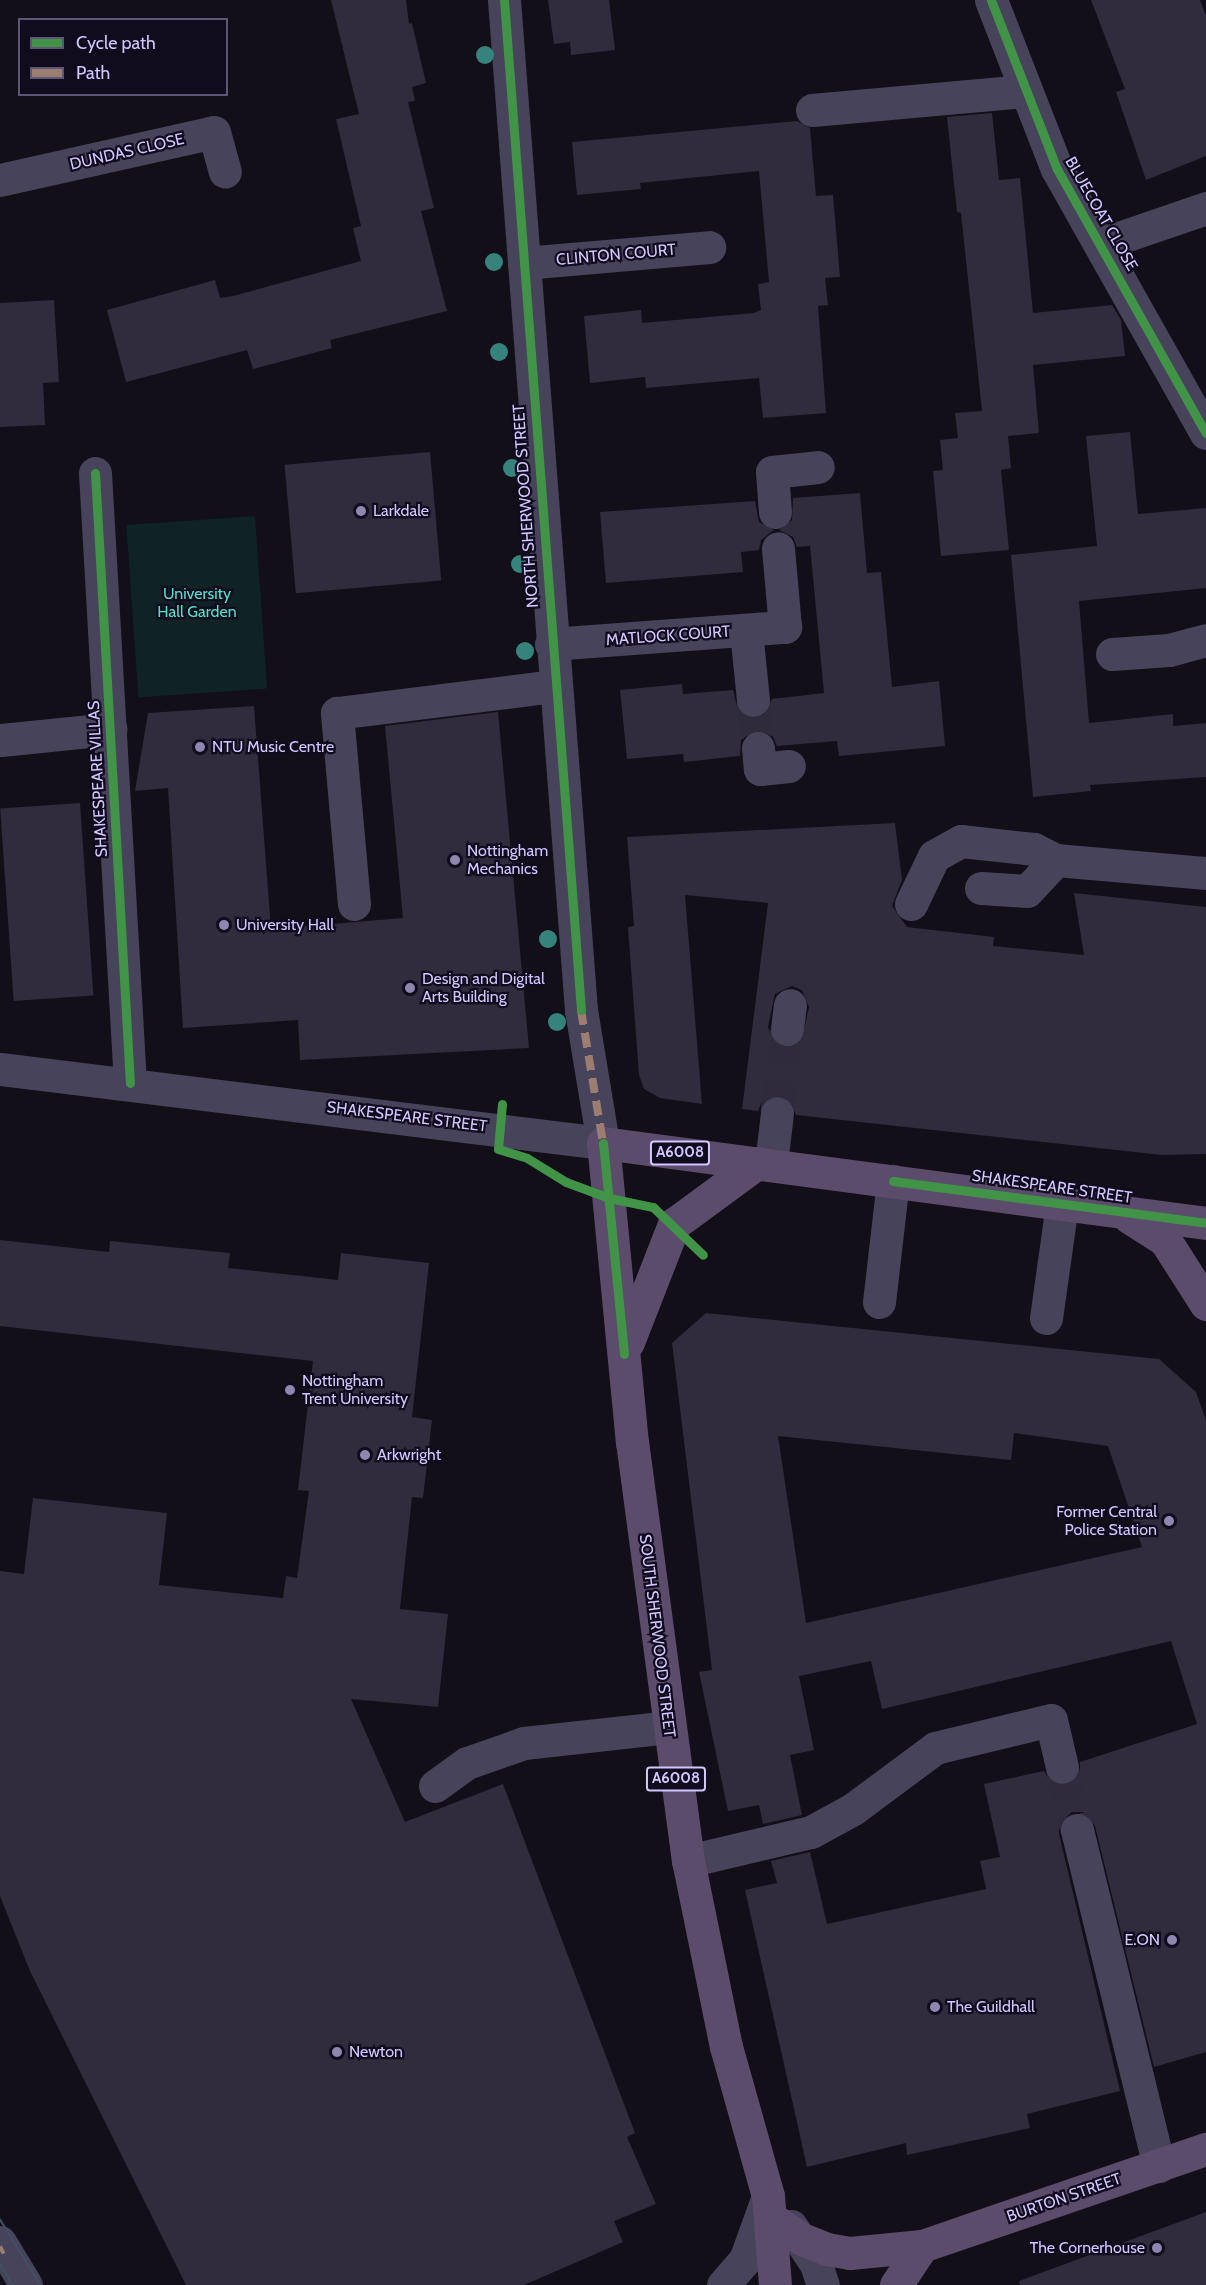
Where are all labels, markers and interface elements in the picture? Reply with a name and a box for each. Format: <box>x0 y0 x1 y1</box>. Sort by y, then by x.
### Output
legend <box>18 18 228 96</box>
text: Cycle path <box>76 32 156 54</box>
text: Path <box>76 62 110 84</box>
street label: DUNDAS CLOSE <box>68 130 186 174</box>
street label: BLUECOAT CLOSE <box>1061 154 1141 274</box>
street label: CLINTON COURT <box>555 240 677 270</box>
street label: NORTH SHERWOOD STREET <box>509 403 543 609</box>
place label: Larkdale <box>373 501 429 521</box>
marker: Larkdale <box>354 504 368 518</box>
park label: University Hall Garden <box>157 584 237 622</box>
street label: MATLOCK COURT <box>605 622 731 650</box>
street label: SHAKESPEARE VILLAS <box>84 700 112 858</box>
place label: NTU Music Centre <box>212 737 334 757</box>
marker: NTU Music Centre <box>193 740 207 754</box>
place label: Nottingham Mechanics <box>467 841 548 879</box>
marker: Nottingham Mechanics <box>448 853 462 867</box>
place label: University Hall <box>236 915 334 935</box>
marker: University Hall <box>217 918 231 932</box>
place label: Design and Digital Arts Building <box>422 969 545 1007</box>
marker: Design and Digital Arts Building <box>403 981 417 995</box>
street label: SHAKESPEARE STREET <box>326 1098 488 1136</box>
road number: A6008 <box>648 1141 712 1165</box>
street label: SHAKESPEARE STREET <box>971 1166 1133 1208</box>
place label: Nottingham Trent University <box>302 1371 408 1409</box>
marker: Nottingham Trent University <box>283 1383 297 1397</box>
place label: Arkwright <box>377 1445 441 1465</box>
marker: Arkwright <box>358 1448 372 1462</box>
place label: Former Central Police Station <box>1056 1502 1157 1540</box>
marker: Former Central Police Station <box>1162 1514 1176 1528</box>
street label: SOUTH SHERWOOD STREET <box>635 1533 679 1739</box>
road number: A6008 <box>644 1767 708 1791</box>
place label: E.ON <box>1124 1930 1160 1950</box>
marker: E.ON <box>1165 1933 1179 1947</box>
place label: The Guildhall <box>947 1997 1035 2017</box>
marker: The Guildhall <box>928 2000 942 2014</box>
place label: Newton <box>349 2042 403 2062</box>
marker: Newton <box>330 2045 344 2059</box>
street label: BURTON STREET <box>1004 2169 1124 2227</box>
place label: The Cornerhouse <box>1030 2238 1145 2258</box>
marker: The Cornerhouse <box>1150 2241 1164 2255</box>

